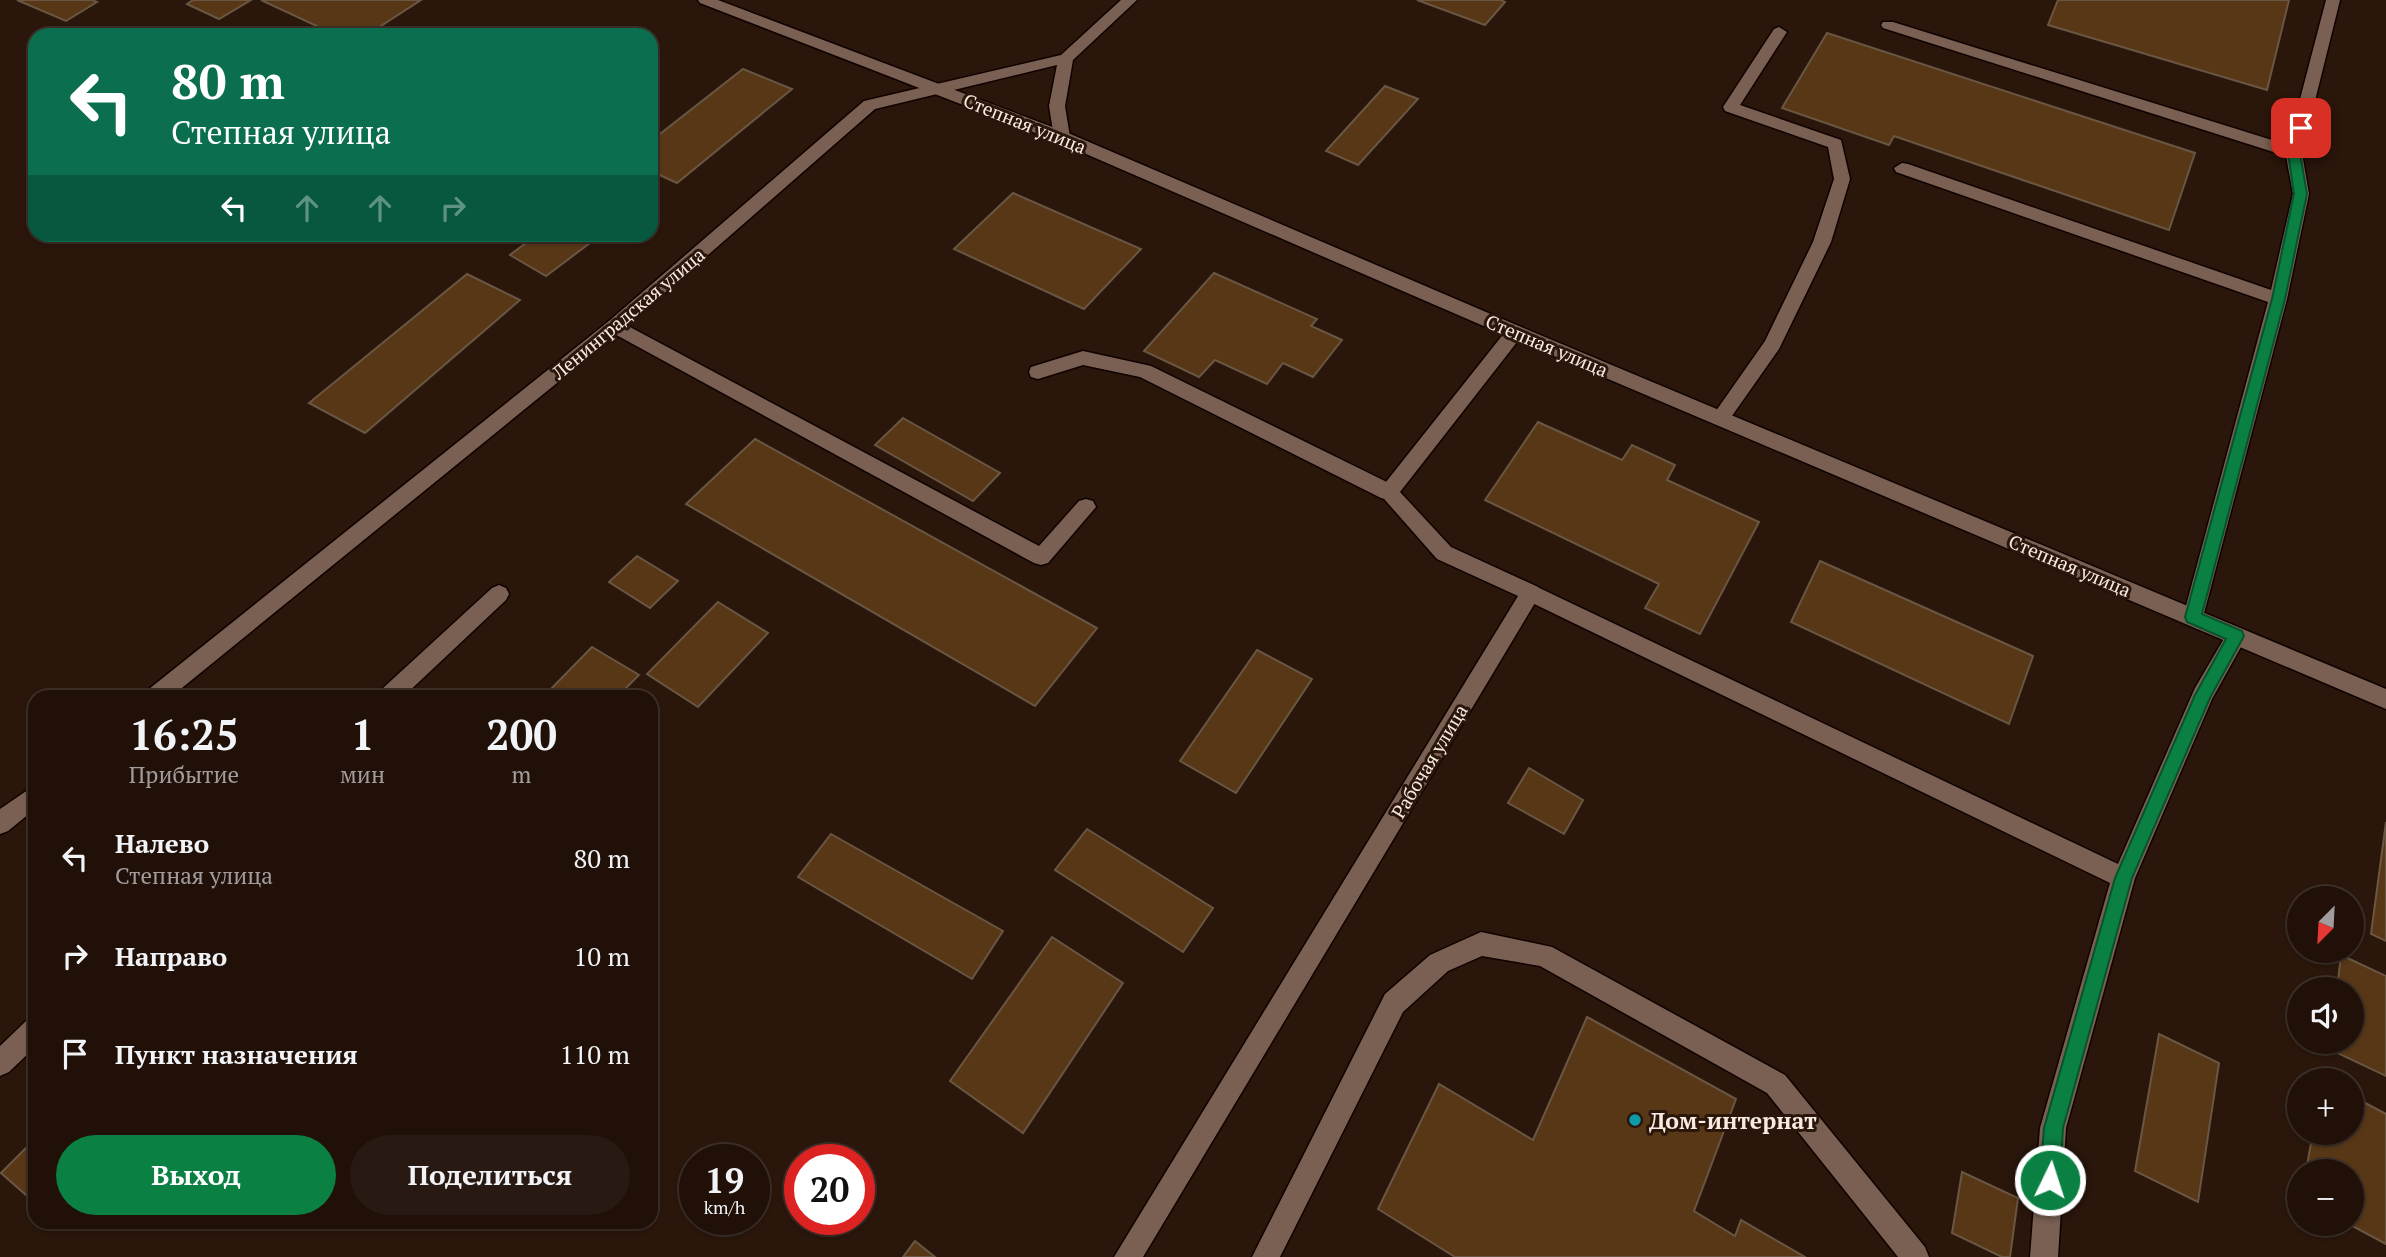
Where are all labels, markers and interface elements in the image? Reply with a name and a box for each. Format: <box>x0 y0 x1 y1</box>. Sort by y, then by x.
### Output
text: 80 m <box>171 48 285 113</box>
icon: left <box>56 56 147 147</box>
street label: Степная улица <box>960 87 1091 159</box>
pin <box>2271 98 2331 158</box>
icon: arrive <box>2282 109 2320 147</box>
text: Степная улица <box>171 111 391 153</box>
icon: left <box>215 189 253 227</box>
icon: ahead <box>288 189 326 227</box>
icon: ahead <box>361 189 399 227</box>
icon: right <box>434 189 472 227</box>
street label: Ленинградская улица <box>546 241 710 385</box>
street label: Степная улица <box>1482 308 1612 382</box>
street label: Степная улица <box>2005 528 2135 602</box>
street label: Рабочая улица <box>1385 699 1473 823</box>
text: 16:25 <box>129 706 239 762</box>
text: 1 <box>351 706 374 762</box>
text: 200 <box>486 706 557 762</box>
text: Прибытие <box>129 759 239 790</box>
text: мин <box>340 759 385 790</box>
text: m <box>512 759 531 790</box>
text: Налево <box>115 826 209 860</box>
icon: left <box>56 839 94 877</box>
text: 80 m <box>574 841 630 875</box>
text: Степная улица <box>115 860 273 891</box>
north arrow <box>2287 886 2364 962</box>
map controls <box>2287 886 2364 1236</box>
icon: right <box>56 937 94 975</box>
text: Направо <box>115 939 227 973</box>
text: 10 m <box>574 939 630 973</box>
button: sound <box>2287 977 2364 1054</box>
icon: arrive <box>56 1035 94 1073</box>
text: Пункт назначения <box>115 1037 358 1071</box>
text: 110 m <box>560 1037 630 1071</box>
button: + <box>2287 1068 2364 1145</box>
place label: Дом-интернат <box>1649 1105 1817 1136</box>
marker: Дом-интернат <box>1627 1112 1643 1128</box>
button: Выход <box>56 1135 336 1215</box>
button: Поделиться <box>350 1135 630 1215</box>
position arrow <box>2013 1143 2087 1217</box>
speed limit sign: 20 <box>784 1144 875 1235</box>
text: 19 <box>705 1157 744 1203</box>
button: − <box>2287 1159 2364 1236</box>
text: km/h <box>704 1195 745 1219</box>

